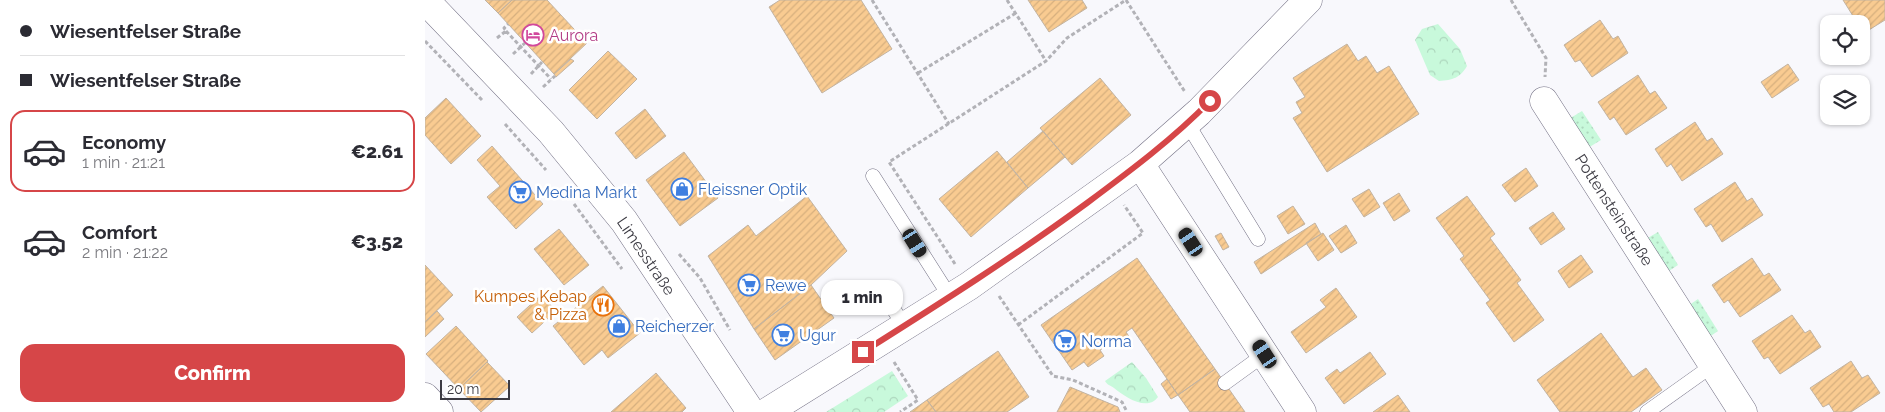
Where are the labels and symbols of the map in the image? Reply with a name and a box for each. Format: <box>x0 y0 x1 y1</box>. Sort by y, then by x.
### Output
hotel icon: Aurora <box>521 23 545 47</box>
place label: Aurora <box>549 26 598 45</box>
route start <box>1199 90 1221 112</box>
street label: Pottensteinstraße <box>1571 151 1657 269</box>
shop icon: Fleissner Optik <box>670 177 694 201</box>
supermarket icon: Medina Markt <box>508 180 532 204</box>
place label: Fleissner Optik <box>698 180 808 199</box>
place label: Medina Markt <box>536 183 638 202</box>
street label: Limesstraße <box>613 213 679 299</box>
car <box>1176 225 1205 259</box>
car <box>900 226 929 260</box>
supermarket icon: Rewe <box>737 273 761 297</box>
place label: Rewe <box>765 276 806 295</box>
callout: 1 min <box>822 280 904 314</box>
place label: Kumpes Kebap & Pizza <box>474 287 587 324</box>
restaurant icon: Kumpes Kebap & Pizza <box>591 293 615 317</box>
shop icon: Reicherzer <box>607 314 631 338</box>
place label: Reicherzer <box>635 317 714 336</box>
supermarket icon: Ugur <box>771 323 795 347</box>
place label: Ugur <box>799 326 836 345</box>
supermarket icon: Norma <box>1053 329 1077 353</box>
place label: Norma <box>1081 332 1132 351</box>
car <box>1250 337 1279 371</box>
route end <box>852 341 874 363</box>
scale bar <box>440 377 510 400</box>

